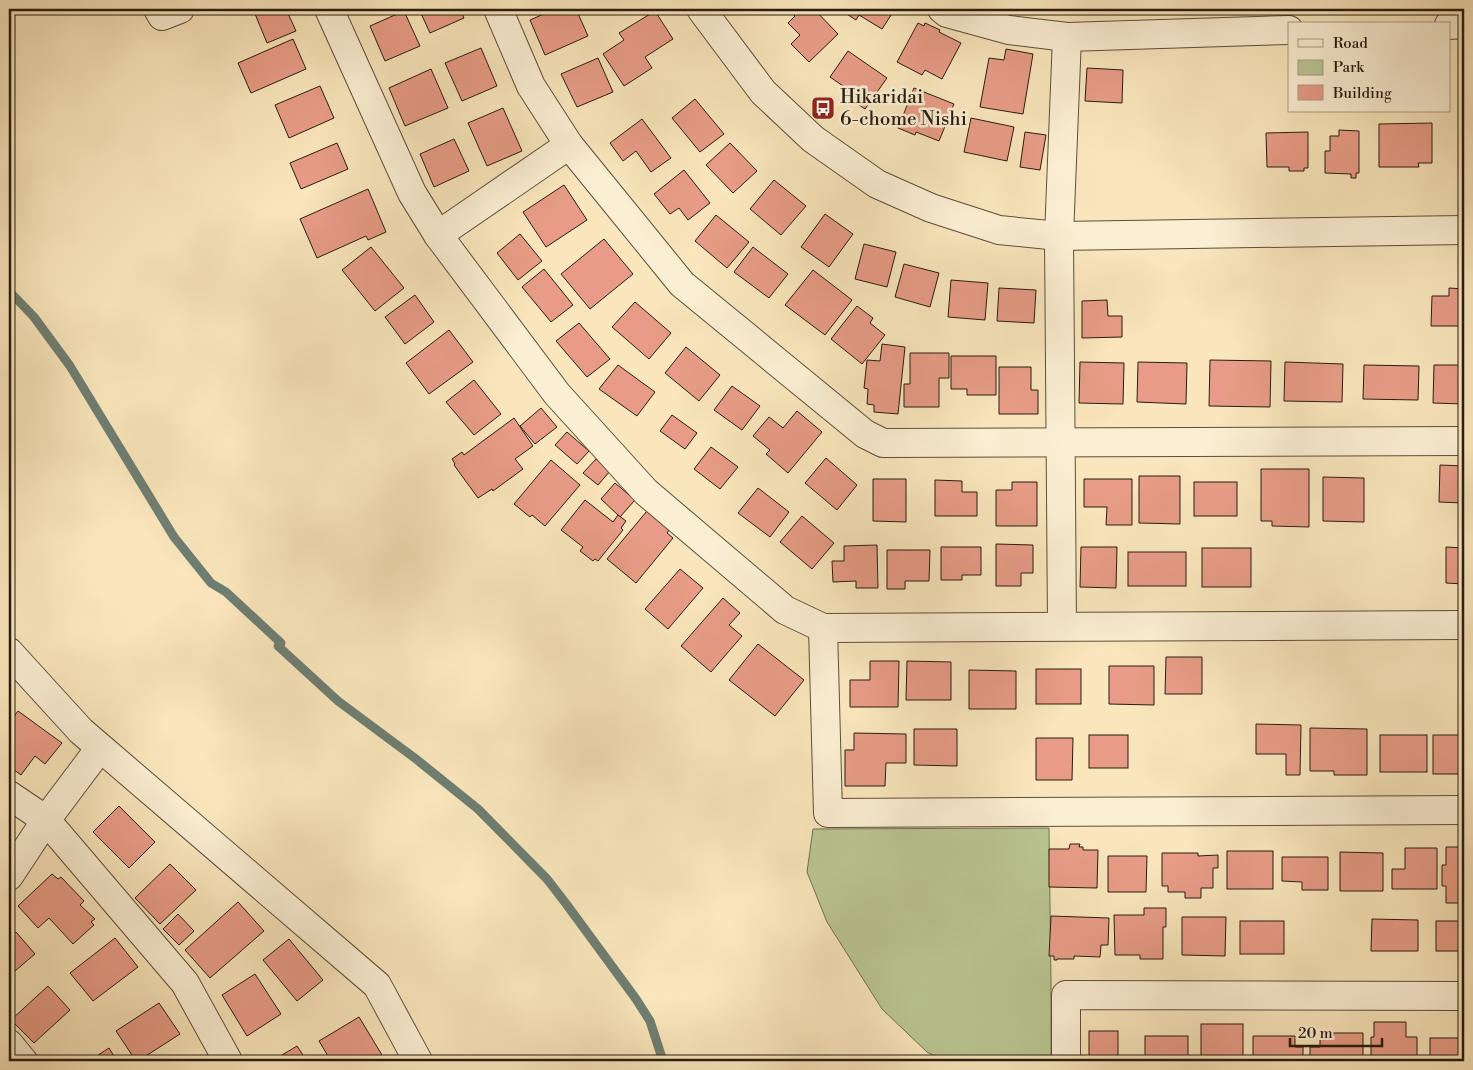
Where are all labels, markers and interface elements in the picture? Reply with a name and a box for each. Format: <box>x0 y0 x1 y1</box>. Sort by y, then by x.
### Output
legend <box>1288 22 1450 112</box>
text: Road <box>1333 34 1368 53</box>
text: Park <box>1333 58 1365 77</box>
text: Building <box>1332 84 1392 103</box>
place label: Hikaridai 6-chome Nishi <box>840 85 967 131</box>
bus stop icon: Hikaridai 6-chome Nishi <box>810 95 836 121</box>
scale bar <box>1290 1015 1383 1047</box>
text: 20 m <box>1298 1024 1333 1043</box>

